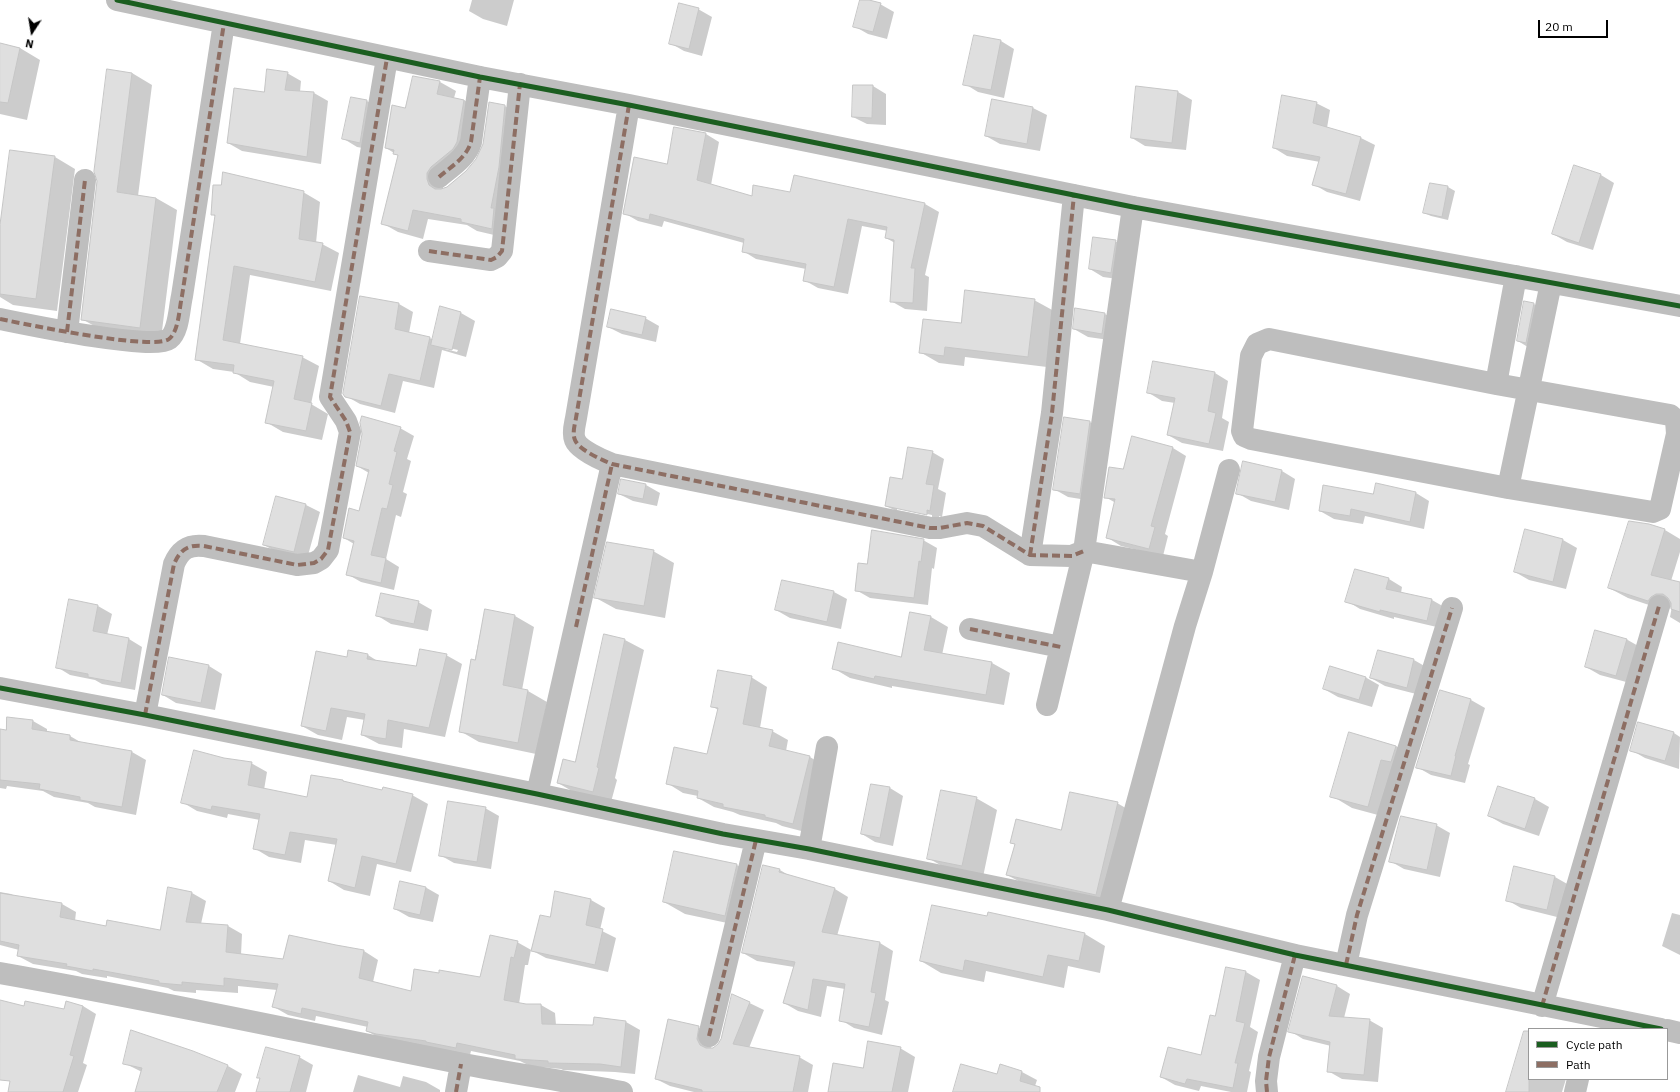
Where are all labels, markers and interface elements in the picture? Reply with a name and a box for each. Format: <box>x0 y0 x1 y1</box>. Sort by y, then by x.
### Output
north arrow <box>12 12 52 52</box>
scale bar <box>1540 12 1610 38</box>
text: 20 m <box>1545 19 1573 34</box>
text: N <box>24 36 35 51</box>
legend <box>1528 1028 1668 1080</box>
text: Cycle path <box>1566 1037 1623 1052</box>
text: Path <box>1566 1057 1591 1072</box>

